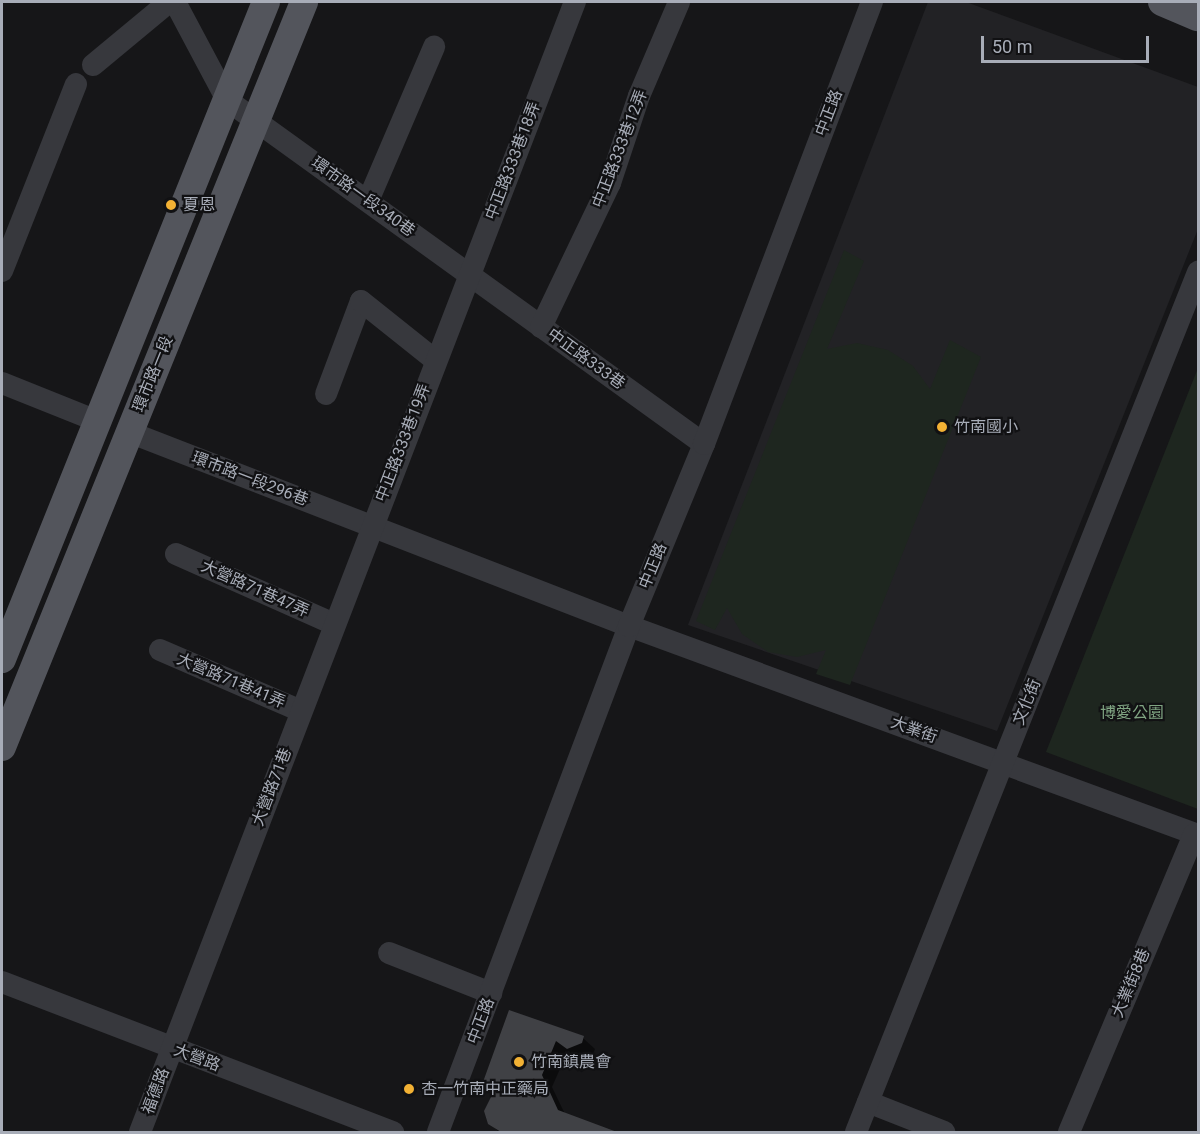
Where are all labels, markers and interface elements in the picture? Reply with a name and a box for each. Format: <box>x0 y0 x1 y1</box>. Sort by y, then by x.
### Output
scale bar <box>984 24 1152 62</box>
text: 50 m <box>992 36 1032 57</box>
street label: 中正路333巷12弄 <box>589 87 651 211</box>
street label: 中正路 <box>811 87 847 139</box>
street label: 中正路333巷18弄 <box>482 99 544 223</box>
street label: 環市路一段340巷 <box>308 153 418 241</box>
place label: 夏恩 <box>183 195 215 215</box>
marker: 夏恩 <box>164 198 178 212</box>
street label: 中正路333巷 <box>544 324 628 394</box>
street label: 環市路一段 <box>129 333 177 415</box>
street label: 中正路333巷19弄 <box>372 381 434 505</box>
place label: 竹南國小 <box>954 417 1018 437</box>
marker: 竹南國小 <box>935 420 949 434</box>
street label: 環市路一段296巷 <box>189 448 311 510</box>
street label: 中正路 <box>635 540 671 592</box>
street label: 大營路71巷47弄 <box>198 557 312 621</box>
street label: 大營路71巷41弄 <box>174 650 288 712</box>
street label: 文化街 <box>1009 676 1045 728</box>
park label: 博愛公園 <box>1100 703 1164 723</box>
street label: 大業街 <box>888 713 940 747</box>
street label: 大營路71巷 <box>248 745 296 829</box>
street label: 大業街8巷 <box>1108 946 1154 1020</box>
street label: 中正路 <box>463 995 499 1047</box>
street label: 大營路 <box>171 1040 223 1076</box>
place label: 竹南鎮農會 <box>531 1052 611 1072</box>
marker: 竹南鎮農會 <box>512 1055 526 1069</box>
street label: 福德路 <box>138 1065 174 1117</box>
place label: 杏一竹南中正藥局 <box>421 1079 549 1099</box>
marker: 杏一竹南中正藥局 <box>402 1082 416 1096</box>

